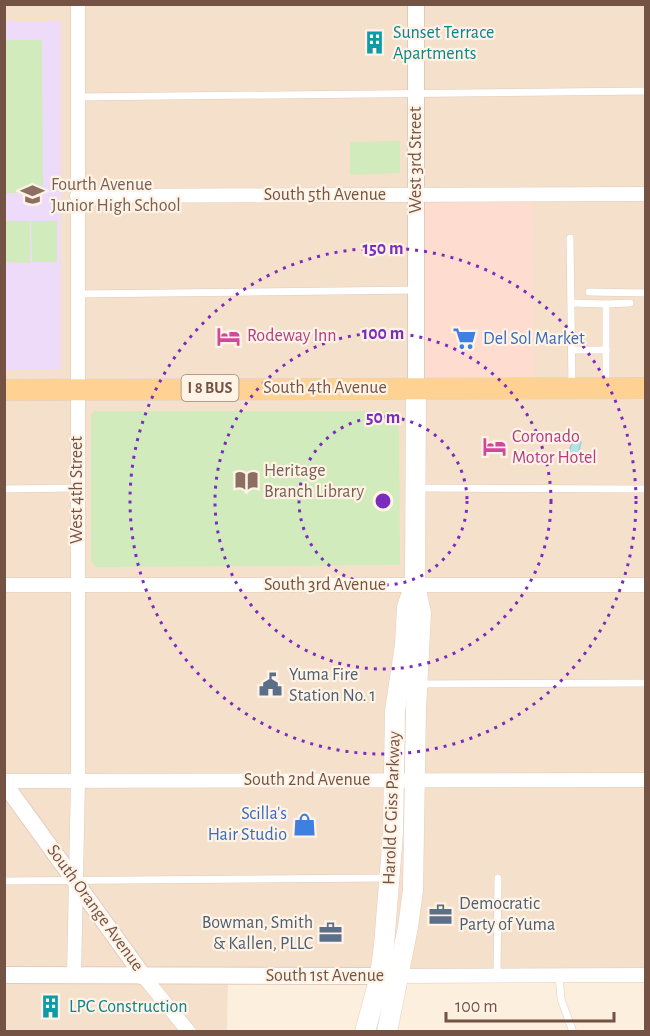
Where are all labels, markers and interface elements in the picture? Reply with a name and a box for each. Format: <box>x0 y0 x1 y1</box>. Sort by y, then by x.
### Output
place label: Sunset Terrace Apartments <box>393 24 494 63</box>
building icon: Sunset Terrace Apartments <box>362 30 388 56</box>
street label: West 3rd Street <box>407 106 425 213</box>
place label: Fourth Avenue Junior High School <box>51 176 181 215</box>
school or university icon: Fourth Avenue Junior High School <box>20 182 46 208</box>
street label: South 5th Avenue <box>264 186 386 204</box>
text: 150 m <box>363 240 403 258</box>
hotel icon: Rodeway Inn <box>216 323 242 349</box>
text: 100 m <box>362 325 404 343</box>
supermarket icon: Del Sol Market <box>452 326 478 352</box>
place label: Rodeway Inn <box>247 327 336 345</box>
place label: Del Sol Market <box>483 330 585 348</box>
road number: I 8 BUS <box>182 375 238 401</box>
street label: South 4th Avenue <box>263 379 387 397</box>
text: 50 m <box>366 409 400 427</box>
place label: Coronado Motor Hotel <box>512 428 597 467</box>
hotel icon: Coronado Motor Hotel <box>481 434 507 460</box>
street label: West 4th Street <box>68 436 86 544</box>
place label: Heritage Branch Library <box>264 462 365 501</box>
library icon: Heritage Branch Library <box>233 468 259 494</box>
centre of rings <box>373 491 393 511</box>
street label: South 3rd Avenue <box>264 576 386 594</box>
place label: Yuma Fire Station No. 1 <box>289 666 376 705</box>
public building icon: Yuma Fire Station No. 1 <box>258 672 284 698</box>
street label: Harold C Giss Parkway <box>380 730 404 885</box>
street label: South 2nd Avenue <box>244 771 370 789</box>
place label: Scilla's Hair Studio <box>208 805 287 844</box>
shop icon: Scilla's Hair Studio <box>292 811 318 837</box>
street label: South Orange Avenue <box>43 842 147 974</box>
place label: Democratic Party of Yuma <box>459 895 555 934</box>
office icon: Democratic Party of Yuma <box>428 901 454 927</box>
place label: Bowman, Smith & Kallen, PLLC <box>202 914 313 953</box>
office icon: Bowman, Smith & Kallen, PLLC <box>318 920 344 946</box>
street label: South 1st Avenue <box>266 967 384 985</box>
scale bar <box>446 985 614 1023</box>
building icon: LPC Construction <box>38 994 64 1020</box>
place label: LPC Construction <box>69 998 187 1016</box>
text: 100 m <box>455 998 498 1016</box>

